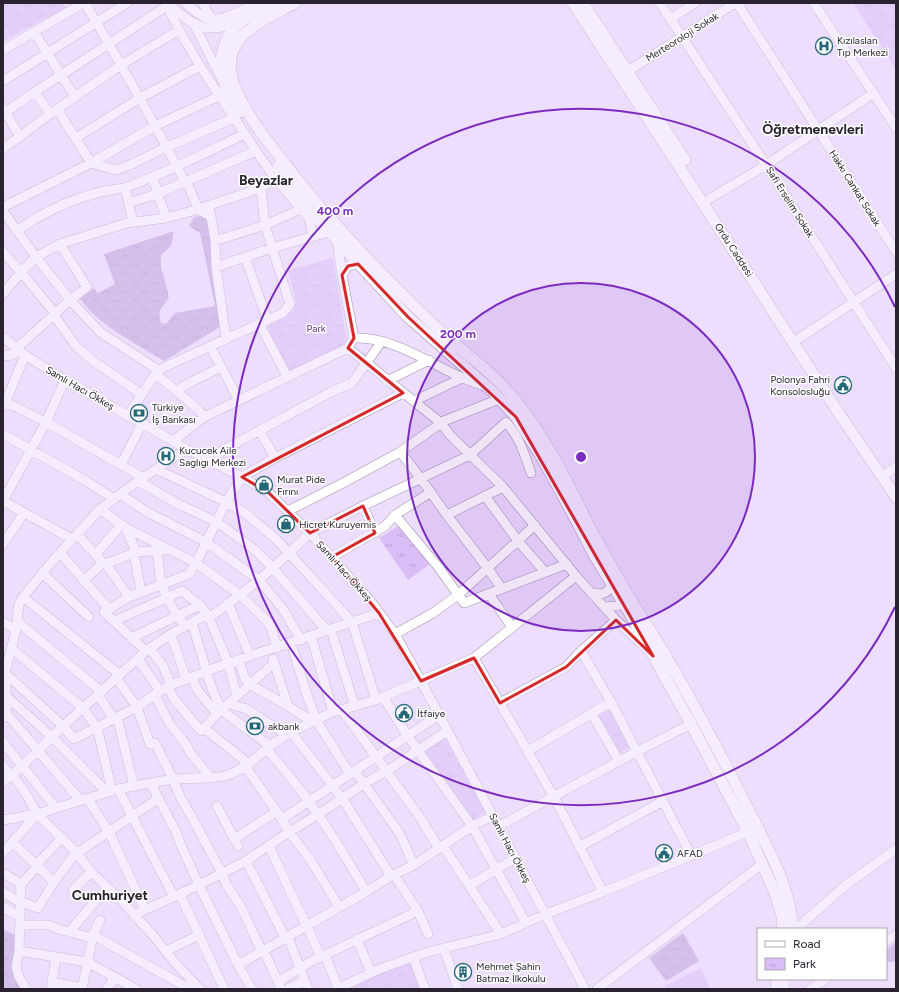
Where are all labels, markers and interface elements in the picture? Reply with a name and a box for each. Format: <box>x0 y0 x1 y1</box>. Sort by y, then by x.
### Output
street label: Merteoroloji Sokak <box>643 9 721 65</box>
place label: Kızılaslan Tıp Merkezi <box>837 34 888 59</box>
hospital icon: Kızılaslan Tıp Merkezi <box>814 36 834 56</box>
district label: Öğretmenevleri <box>762 121 864 138</box>
street label: Hakkı Cankat Sokak <box>826 147 884 229</box>
street label: Safi Erselim Sokak <box>763 164 817 240</box>
district label: Beyazlar <box>239 172 294 189</box>
text: 400 m <box>317 204 353 218</box>
street label: Ordu Caddesi <box>712 221 756 279</box>
park label: Park <box>306 322 326 335</box>
text: 200 m <box>440 327 476 341</box>
street label: Samlı Hacı Ökkeş <box>43 363 117 413</box>
place label: Polonya Fahri Konsolosluğu <box>770 373 830 398</box>
public building icon: Polonya Fahri Konsolosluğu <box>833 375 853 395</box>
place label: Türkiye İş Bankası <box>152 401 196 426</box>
bank icon: Türkiye İş Bankası <box>129 403 149 423</box>
place label: Kucucek Aile Saglıgı Merkezi <box>179 444 246 469</box>
hospital icon: Kucucek Aile Saglıgı Merkezi <box>156 446 176 466</box>
centre of rings <box>574 450 588 464</box>
place label: Murat Pide Fırını <box>277 473 326 498</box>
shop icon: Murat Pide Fırını <box>254 475 274 495</box>
shop icon: Hicret Kuruyemis <box>276 514 296 534</box>
place label: Hicret Kuruyemis <box>299 518 376 531</box>
street label: Samlı Hacı Ökkeş <box>313 538 375 604</box>
public building icon: İtfaiye <box>394 703 414 723</box>
place label: İtfaiye <box>417 707 446 720</box>
bank icon: akbank <box>245 716 265 736</box>
place label: akbank <box>268 720 299 733</box>
street label: Samlı Hacı Ökkeş <box>486 811 534 885</box>
public building icon: AFAD <box>654 843 674 863</box>
place label: AFAD <box>677 847 703 860</box>
district label: Cumhuriyet <box>72 887 149 904</box>
legend <box>757 928 887 980</box>
text: Road <box>793 937 821 951</box>
text: Park <box>793 957 816 971</box>
place label: Mehmet Şahin Batmaz İlkokulu <box>476 960 546 985</box>
building icon: Mehmet Şahin Batmaz İlkokulu <box>453 962 473 982</box>

